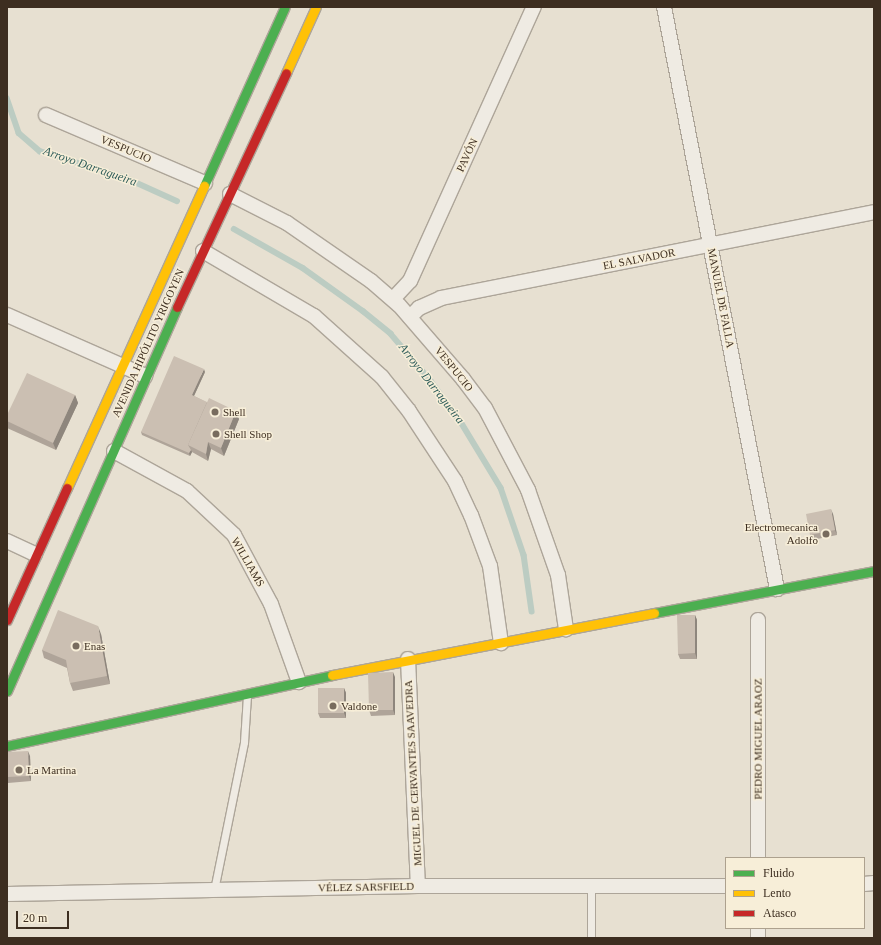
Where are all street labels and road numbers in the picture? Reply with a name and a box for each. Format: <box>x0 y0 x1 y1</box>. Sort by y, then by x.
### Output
street label: VESPUCIO <box>99 132 153 166</box>
street label: PAVÓN <box>454 136 480 174</box>
street label: EL SALVADOR <box>602 245 676 273</box>
street label: MANUEL DE FALLA <box>705 247 737 349</box>
street label: AVENIDA HIPÓLITO YRIGOYEN <box>109 266 187 420</box>
street label: VESPUCIO <box>432 344 476 394</box>
street label: WILLIAMS <box>229 535 267 589</box>
street label: PEDRO MIGUEL ARAOZ <box>751 678 765 800</box>
street label: MIGUEL DE CERVANTES SAAVEDRA <box>402 679 424 867</box>
street label: VÉLEZ SARSFIELD <box>318 880 414 894</box>

